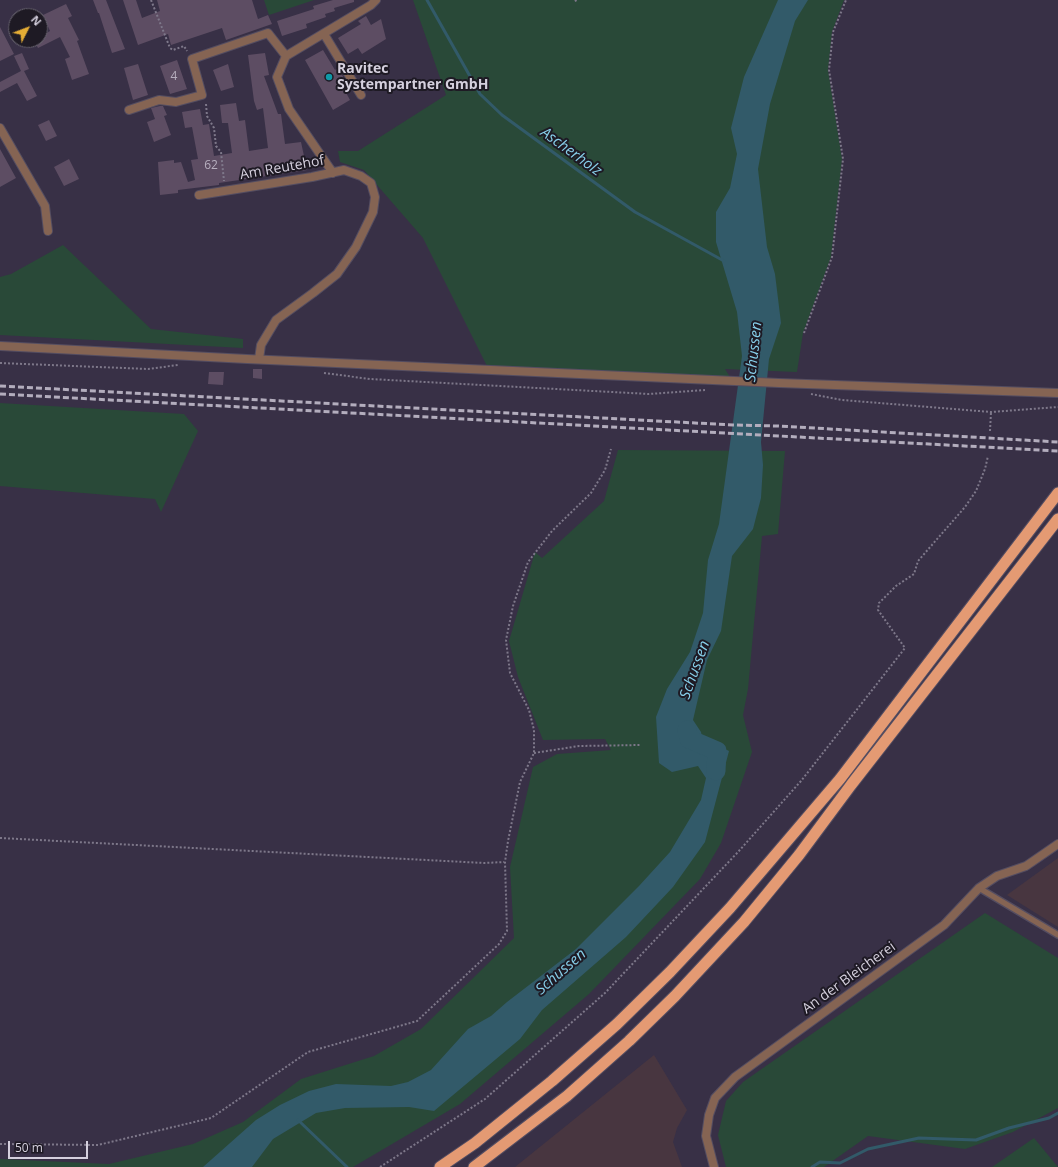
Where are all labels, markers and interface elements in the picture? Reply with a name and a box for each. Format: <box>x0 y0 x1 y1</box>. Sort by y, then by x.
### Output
north arrow <box>8 8 48 48</box>
text: N <box>28 12 45 29</box>
place label: Ravitec Systempartner GmbH <box>337 61 488 94</box>
house number: 4 <box>171 70 177 84</box>
marker: Ravitec Systempartner GmbH <box>324 72 334 82</box>
water label: Ascherholz <box>537 124 605 180</box>
street label: Am Reutehof <box>239 152 325 184</box>
house number: 62 <box>204 159 218 173</box>
water label: Schussen <box>742 321 766 383</box>
water label: Schussen <box>676 638 714 702</box>
street label: An der Bleicherei <box>799 939 899 1017</box>
water label: Schussen <box>532 945 590 999</box>
scale bar <box>10 1133 90 1159</box>
text: 50 m <box>15 1139 43 1156</box>

